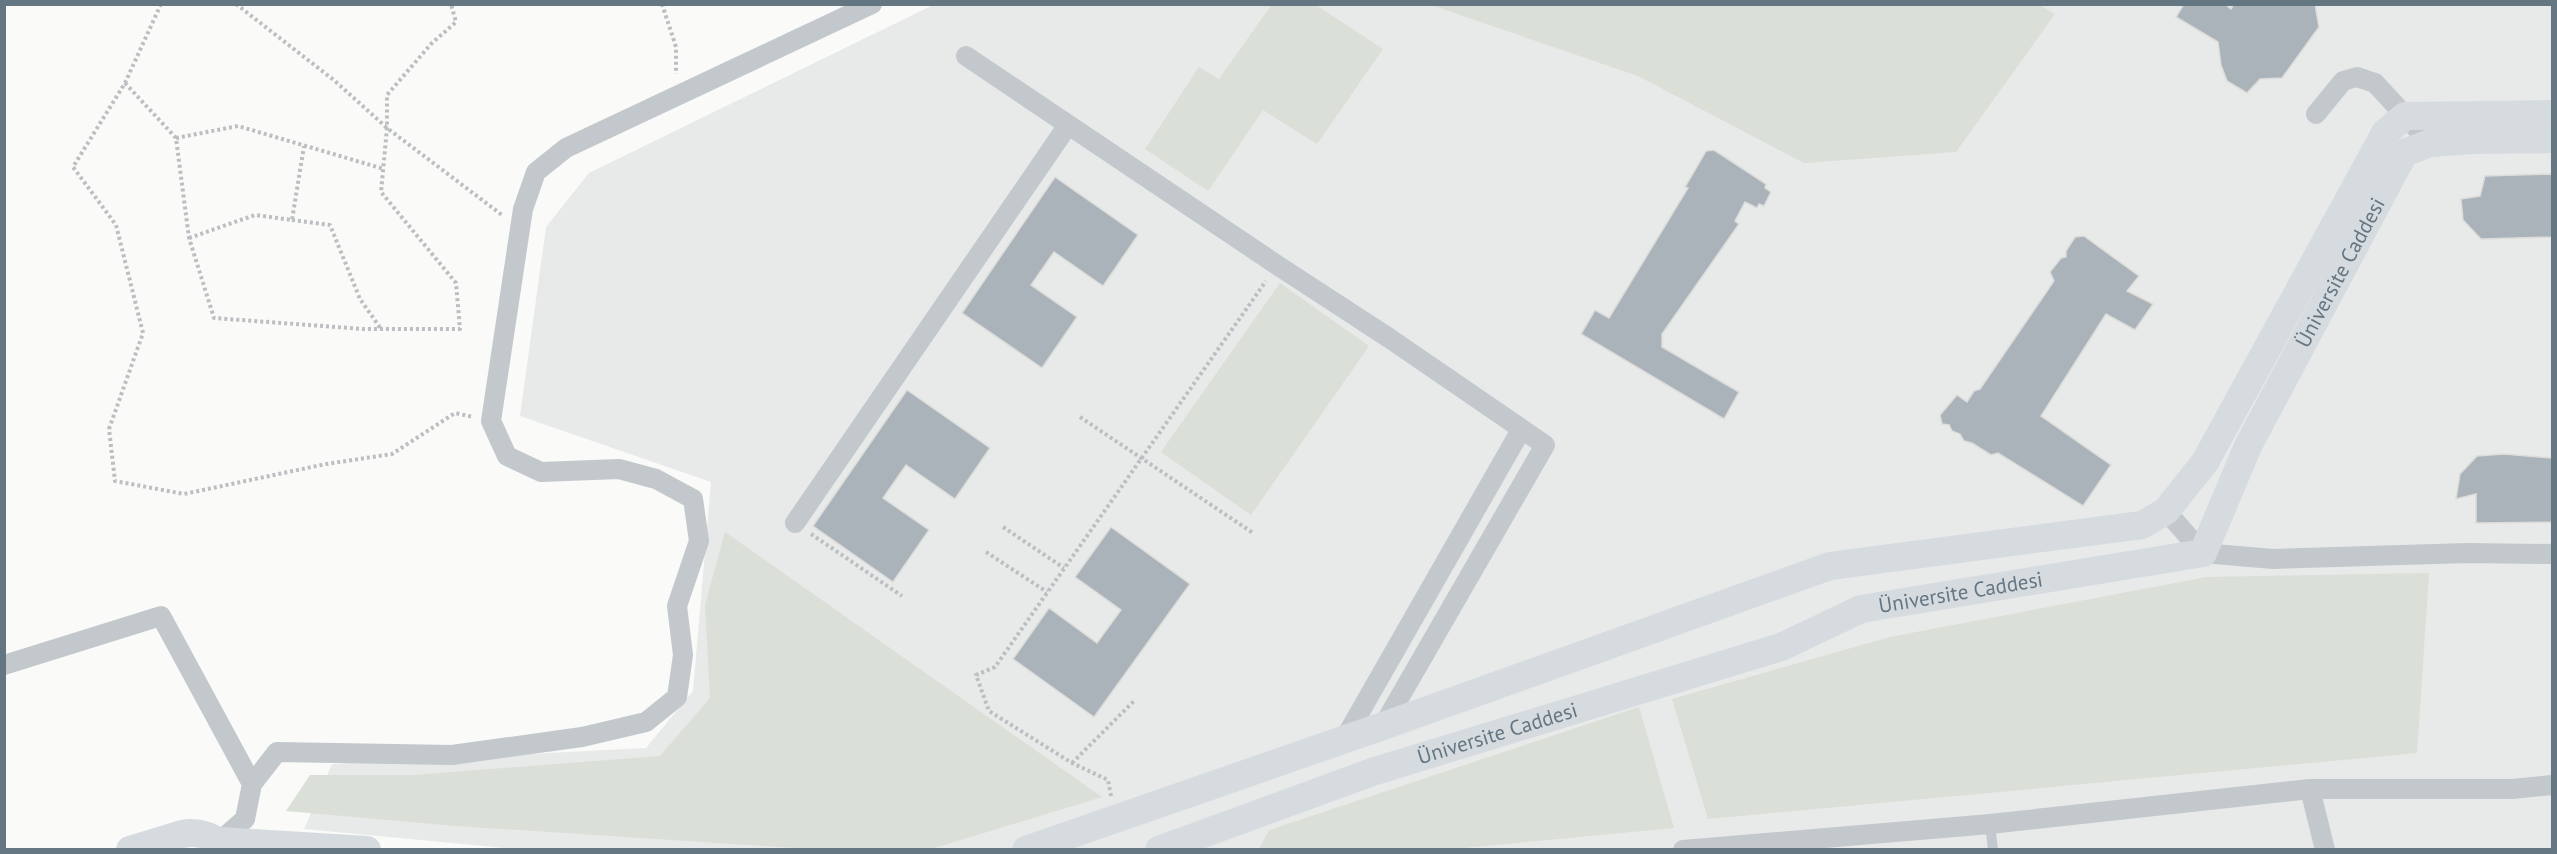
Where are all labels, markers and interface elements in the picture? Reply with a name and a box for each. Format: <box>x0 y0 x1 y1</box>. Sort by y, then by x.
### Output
street label: Üniversite Caddesi <box>2289 193 2391 352</box>
street label: Üniversite Caddesi <box>1876 565 2045 619</box>
street label: Üniversite Caddesi <box>1414 696 1581 770</box>

